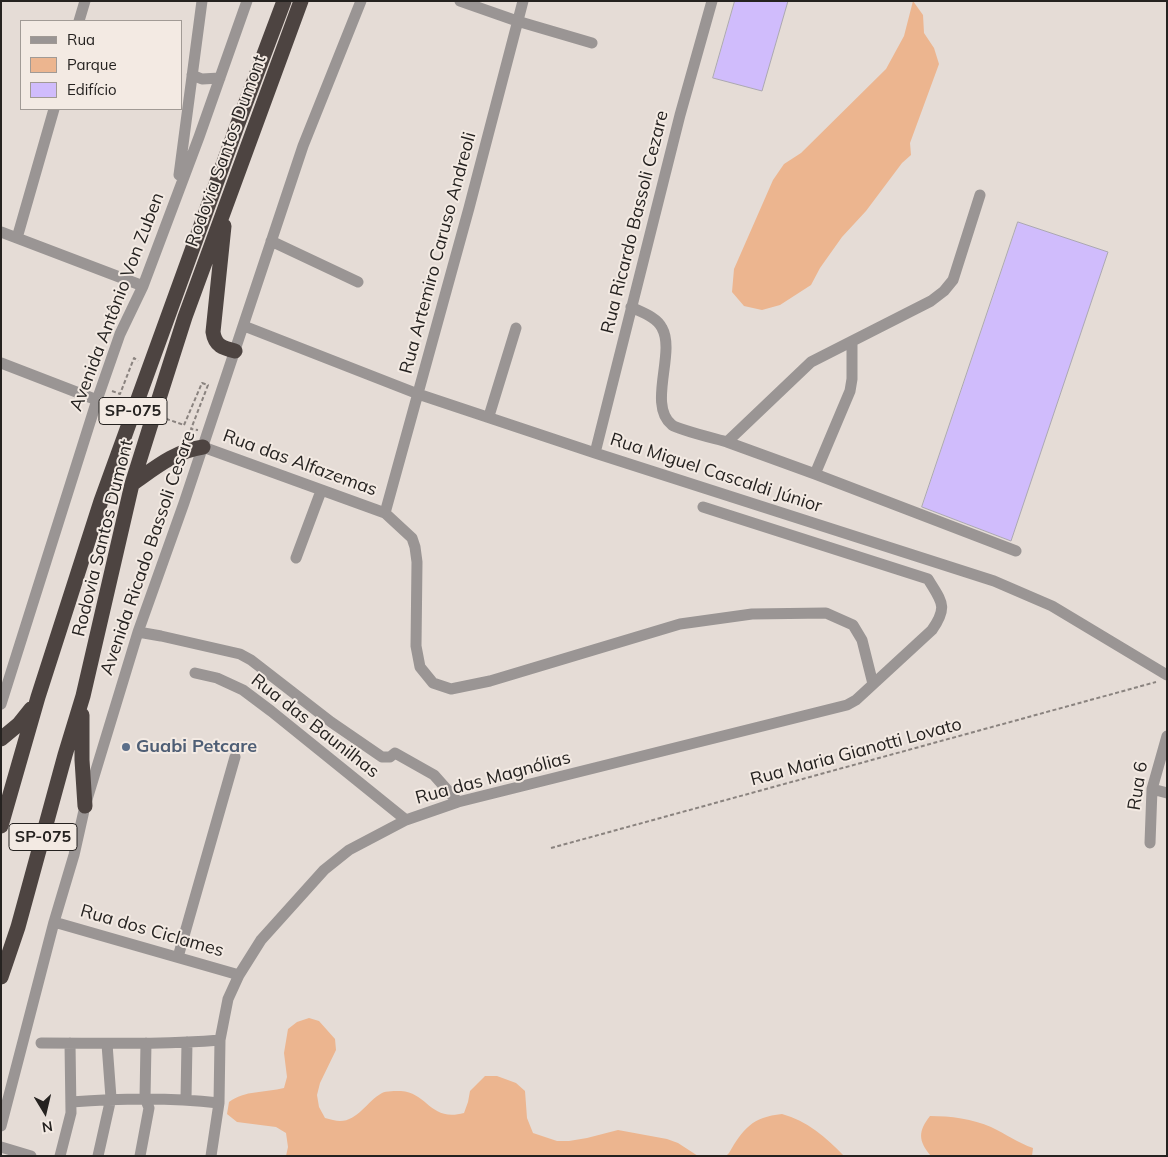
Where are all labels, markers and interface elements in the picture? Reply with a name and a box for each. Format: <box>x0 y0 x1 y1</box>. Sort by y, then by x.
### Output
legend <box>20 20 182 110</box>
text: Rua <box>67 30 95 49</box>
street label: Rodovia Santos Dumont <box>181 52 271 250</box>
text: Parque <box>67 55 117 74</box>
text: Edifício <box>67 80 117 99</box>
street label: Rua Ricardo Bassoli Cezare <box>597 108 673 336</box>
street label: Rua Artemiro Caruso Andreoli <box>395 130 481 376</box>
street label: Avenida Antônio Von Zuben <box>65 190 169 414</box>
road number: SP-075 <box>99 398 167 424</box>
street label: Rua das Alfazemas <box>220 425 380 501</box>
street label: Avenida Ricado Bassoli Cesare <box>96 428 200 678</box>
street label: Rua Miguel Cascaldi Júnior <box>607 429 825 517</box>
street label: Rodovia Santos Dumont <box>68 437 138 639</box>
street label: Rua das Baunilhas <box>247 669 383 783</box>
street label: Rua Maria Gianotti Lovato <box>748 713 964 791</box>
place label: Guabi Petcare <box>136 736 257 758</box>
marker: Guabi Petcare <box>120 741 132 753</box>
street label: Rua das Magnólias <box>413 747 573 809</box>
street label: Rua 6 <box>1123 760 1153 812</box>
road number: SP-075 <box>9 824 77 850</box>
street label: Rua dos Ciclames <box>78 900 226 962</box>
north arrow <box>20 1087 70 1137</box>
text: N <box>41 1117 54 1137</box>

